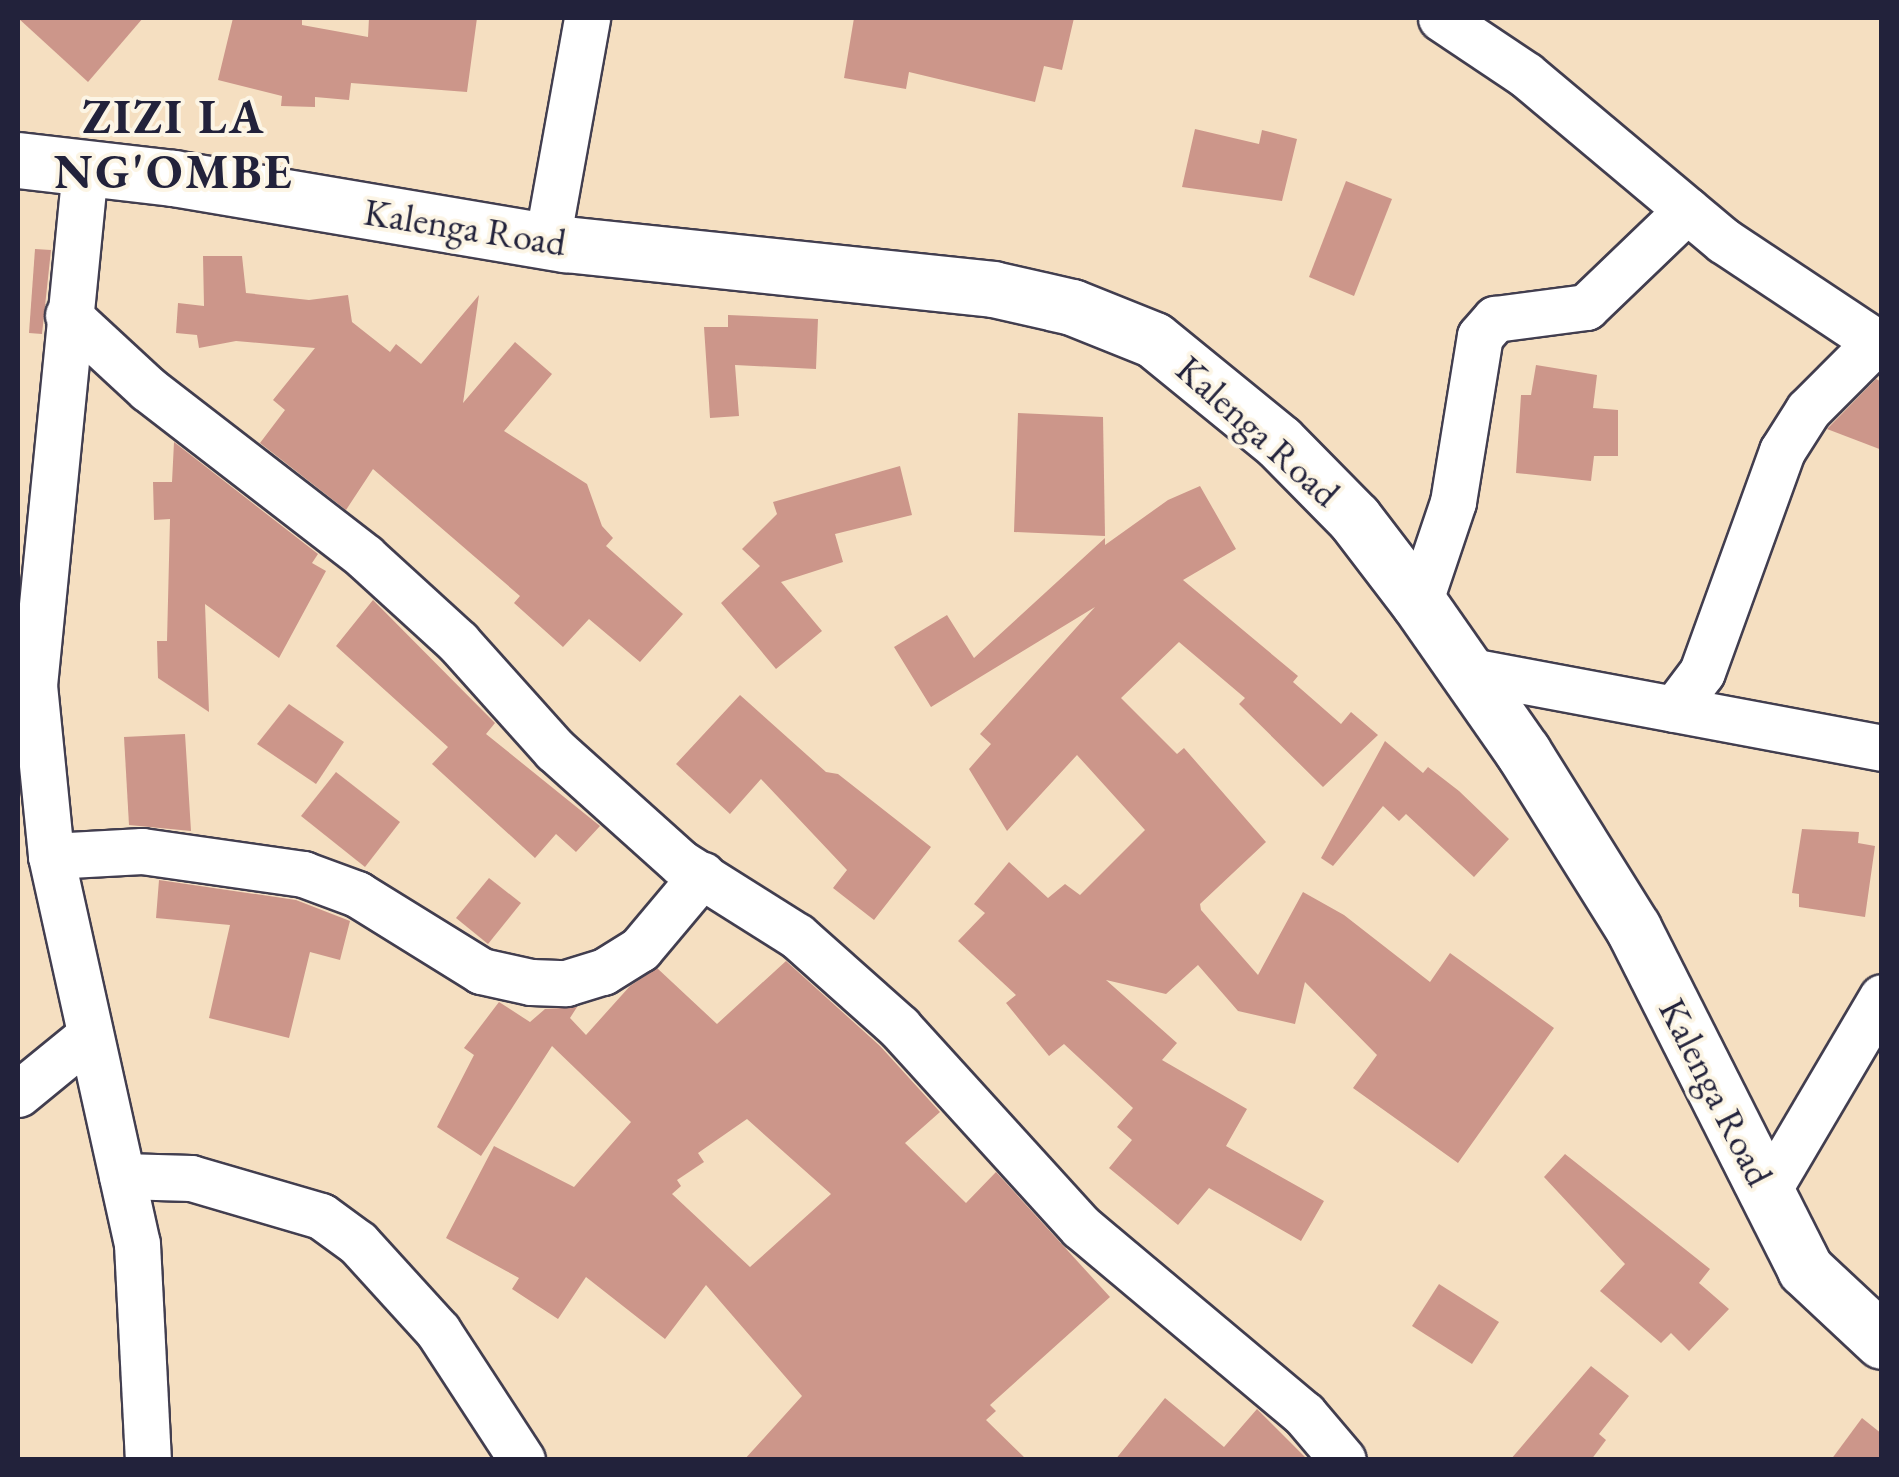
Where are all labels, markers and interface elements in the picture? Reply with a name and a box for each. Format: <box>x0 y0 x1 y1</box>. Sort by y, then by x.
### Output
district label: ZIZI LA NG'OMBE <box>54 87 294 200</box>
street label: Kalenga Road <box>361 189 569 265</box>
street label: Kalenga Road <box>1167 346 1349 516</box>
street label: Kalenga Road <box>1649 991 1783 1193</box>

